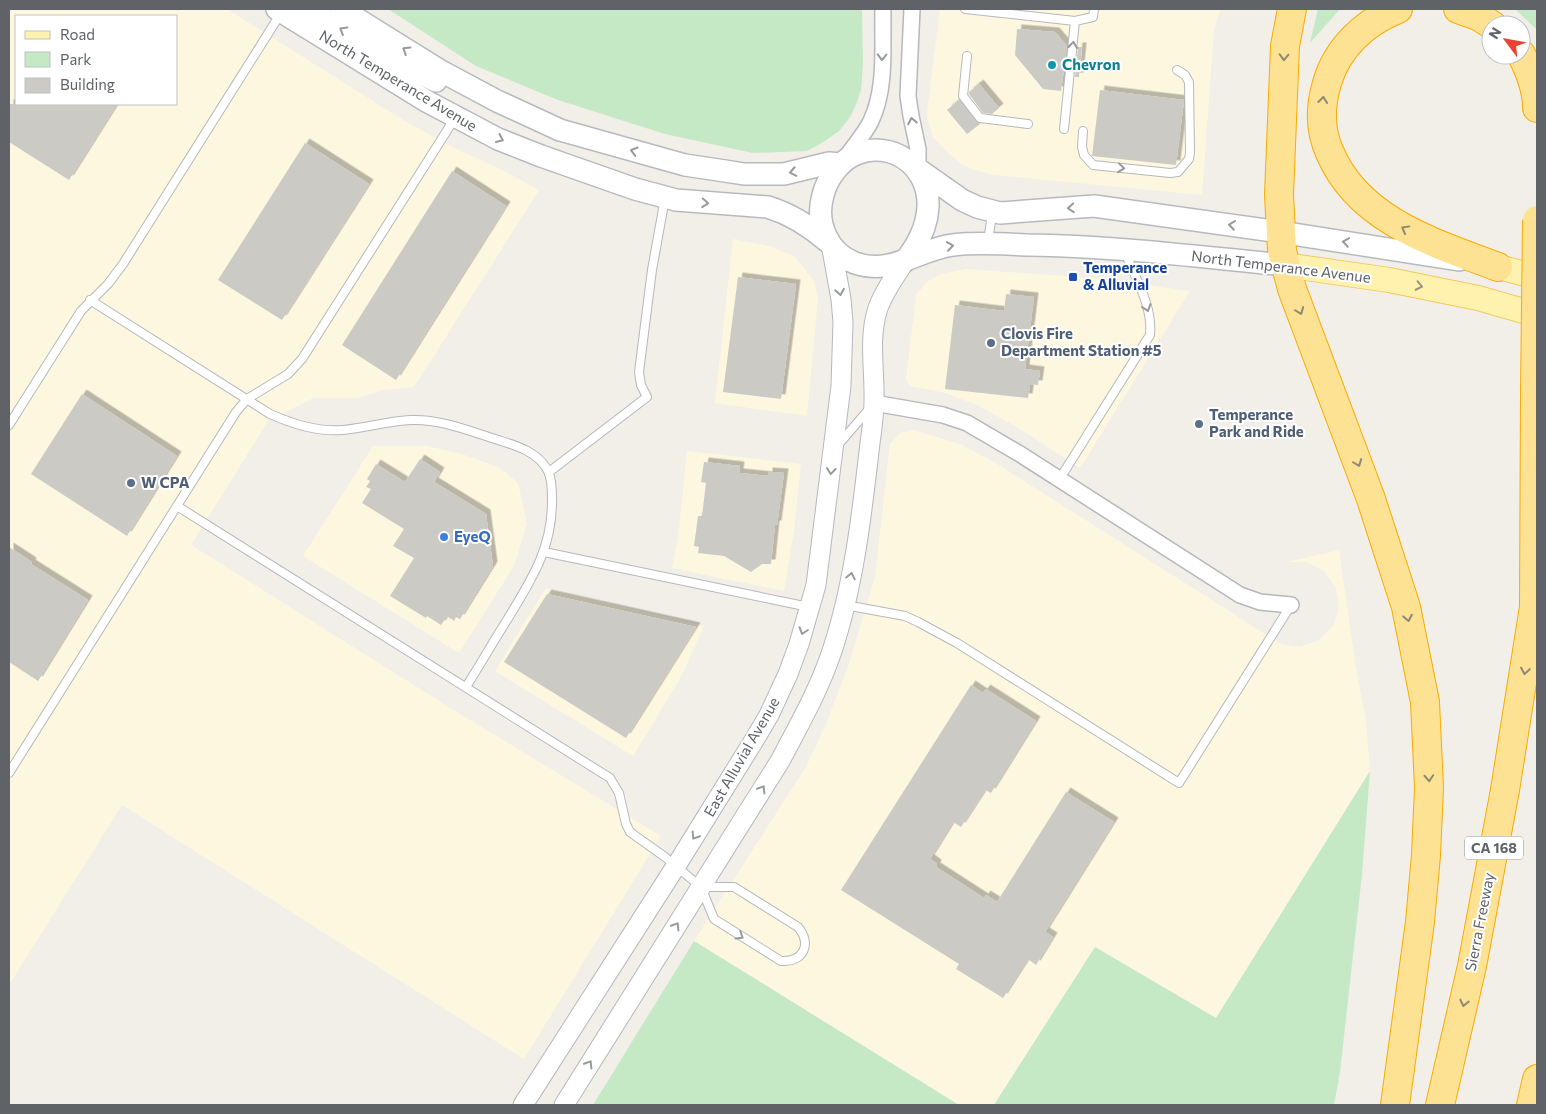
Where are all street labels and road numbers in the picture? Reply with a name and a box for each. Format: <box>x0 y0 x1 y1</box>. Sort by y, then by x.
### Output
street label: North Temperance Avenue <box>316 26 481 134</box>
street label: North Temperance Avenue <box>1190 246 1372 286</box>
street label: East Alluvial Avenue <box>700 693 783 819</box>
road number: CA 168 <box>1465 836 1523 860</box>
street label: Sierra Freeway <box>1461 871 1497 973</box>

